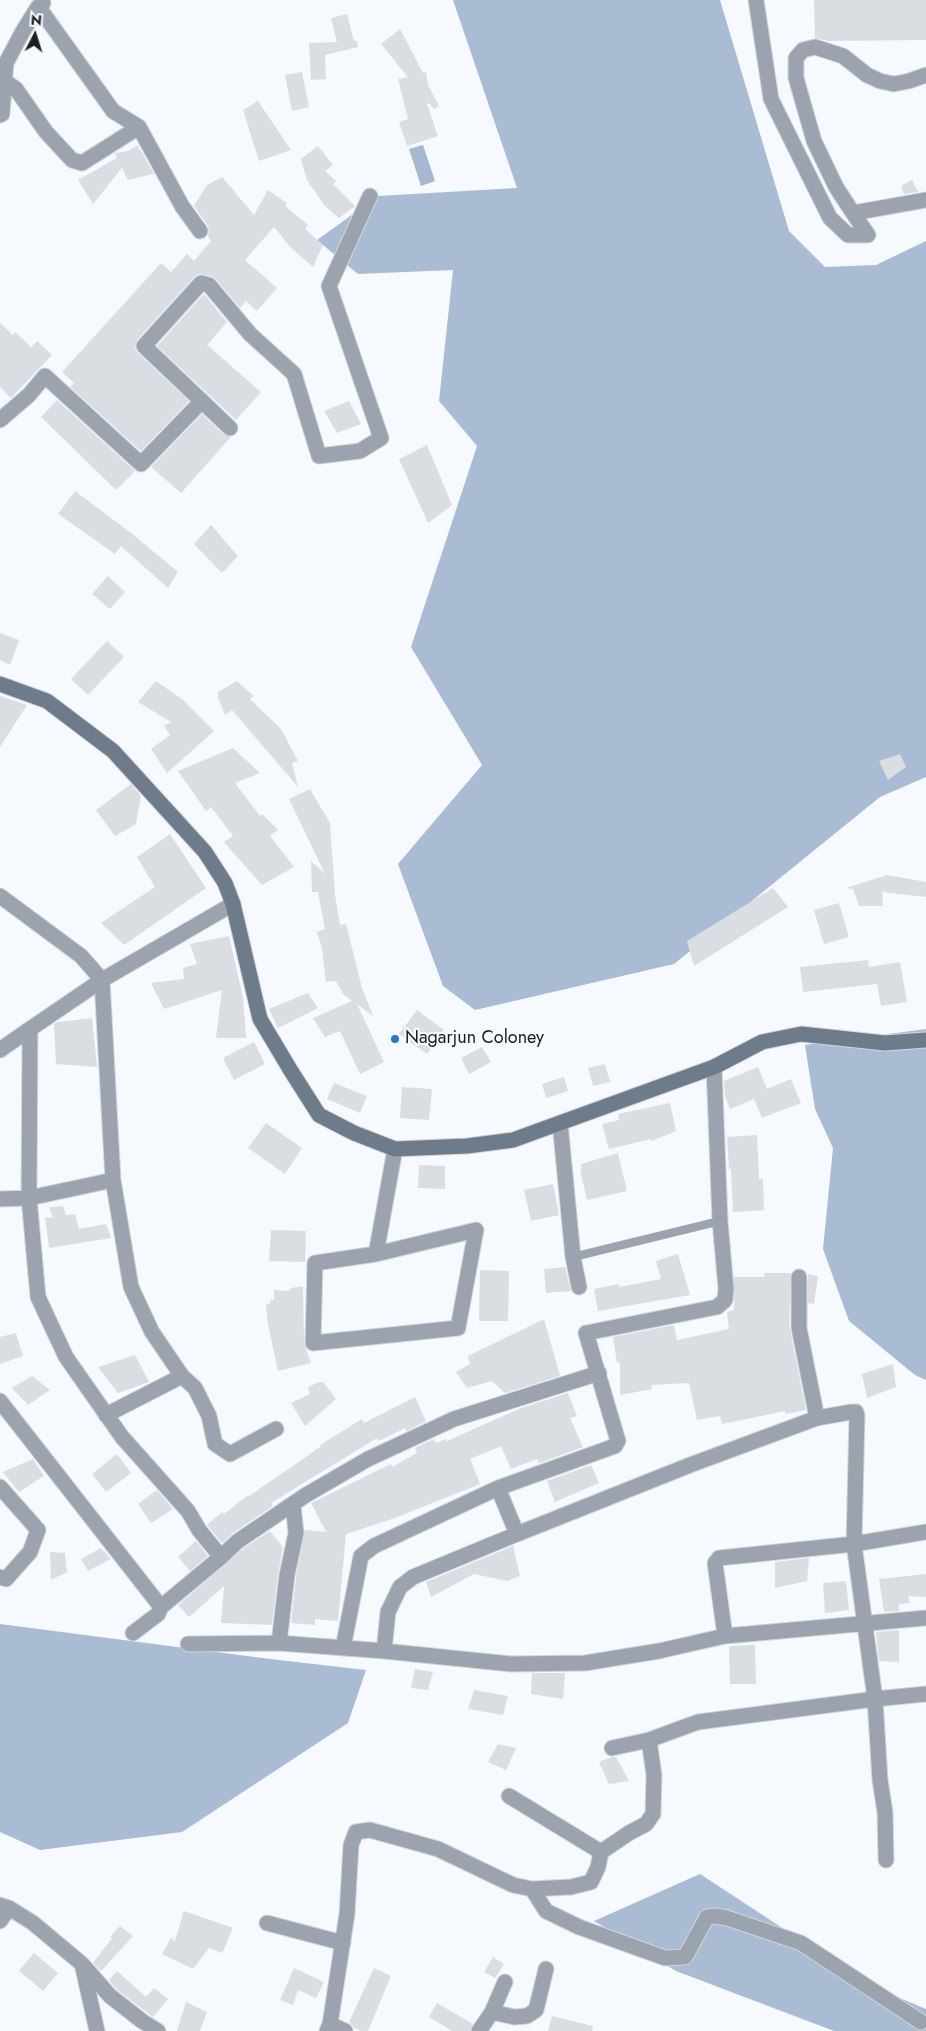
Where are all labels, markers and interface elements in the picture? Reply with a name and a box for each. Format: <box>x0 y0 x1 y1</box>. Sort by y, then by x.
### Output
north arrow <box>10 10 60 60</box>
text: N <box>30 10 43 31</box>
place label: Nagarjun Coloney <box>405 1028 544 1050</box>
marker: Nagarjun Coloney <box>389 1033 401 1045</box>

